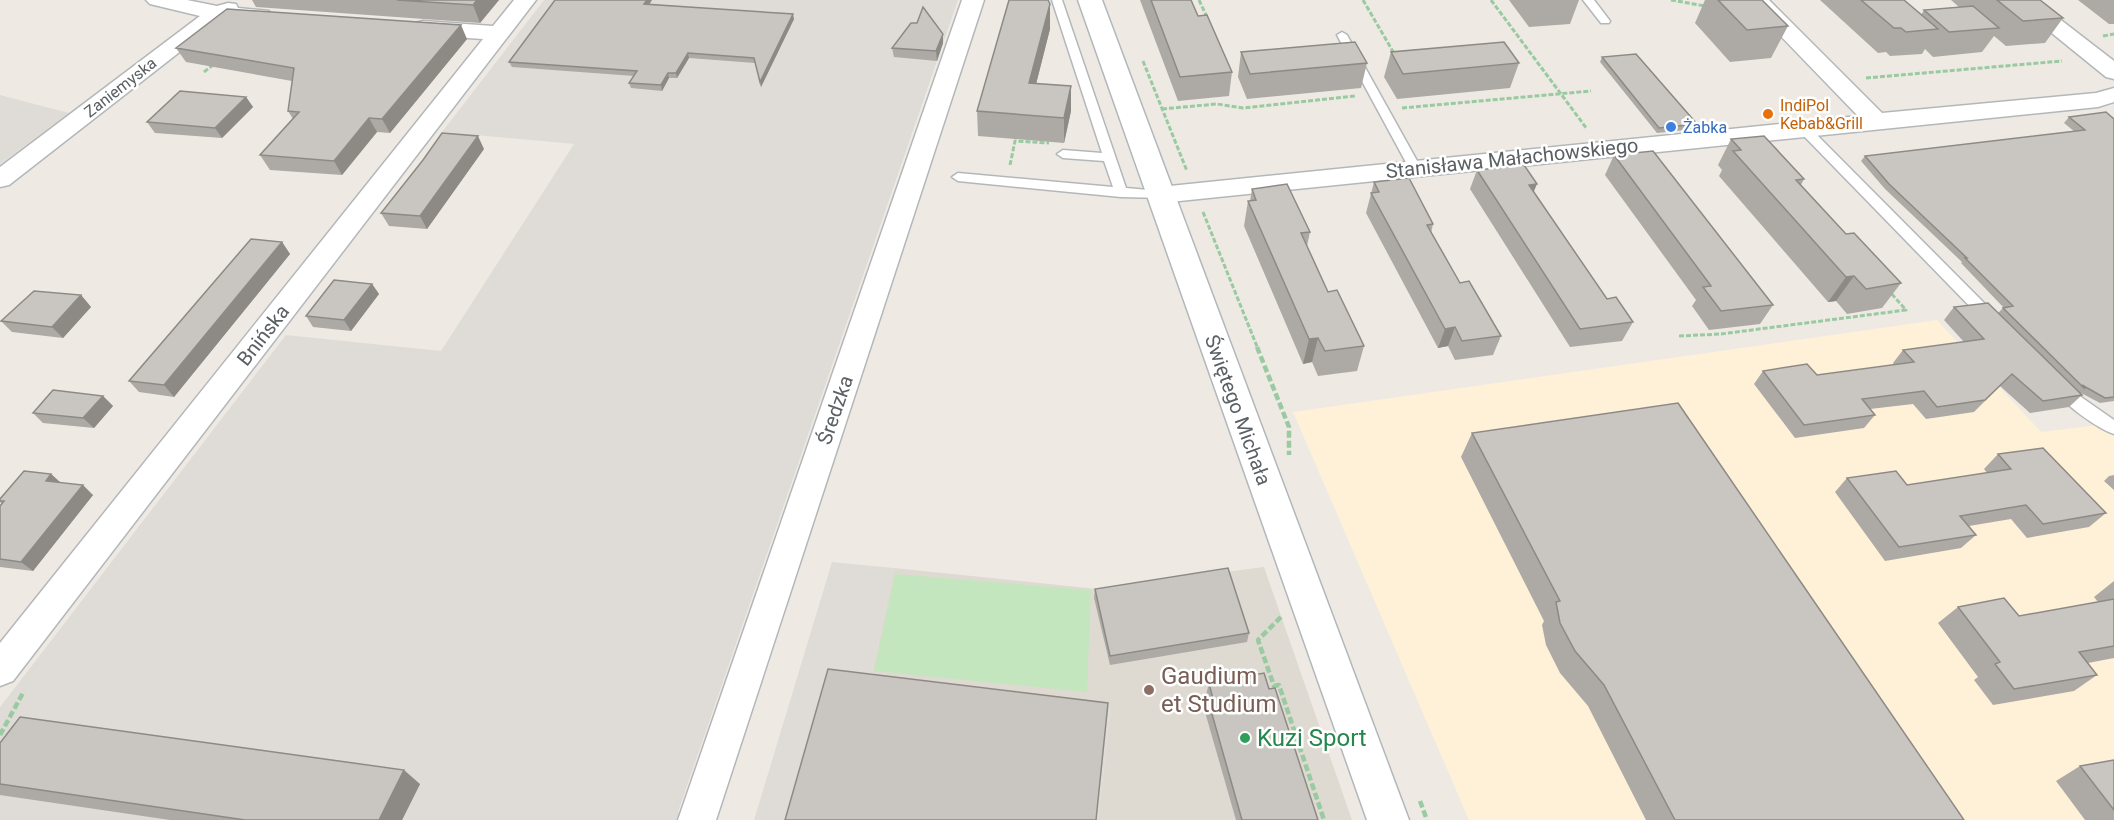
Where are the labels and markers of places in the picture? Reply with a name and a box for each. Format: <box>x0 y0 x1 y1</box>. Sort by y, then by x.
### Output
place label: IndiPol Kebab&Grill <box>1780 96 1863 133</box>
marker: IndiPol Kebab&Grill <box>1761 107 1775 121</box>
place label: Żabka <box>1683 118 1727 137</box>
marker: Żabka <box>1664 120 1678 134</box>
place label: Gaudium et Studium <box>1161 662 1277 718</box>
marker: Gaudium et Studium <box>1142 683 1156 697</box>
place label: Kuzi Sport <box>1257 724 1367 752</box>
marker: Kuzi Sport <box>1238 731 1252 745</box>

